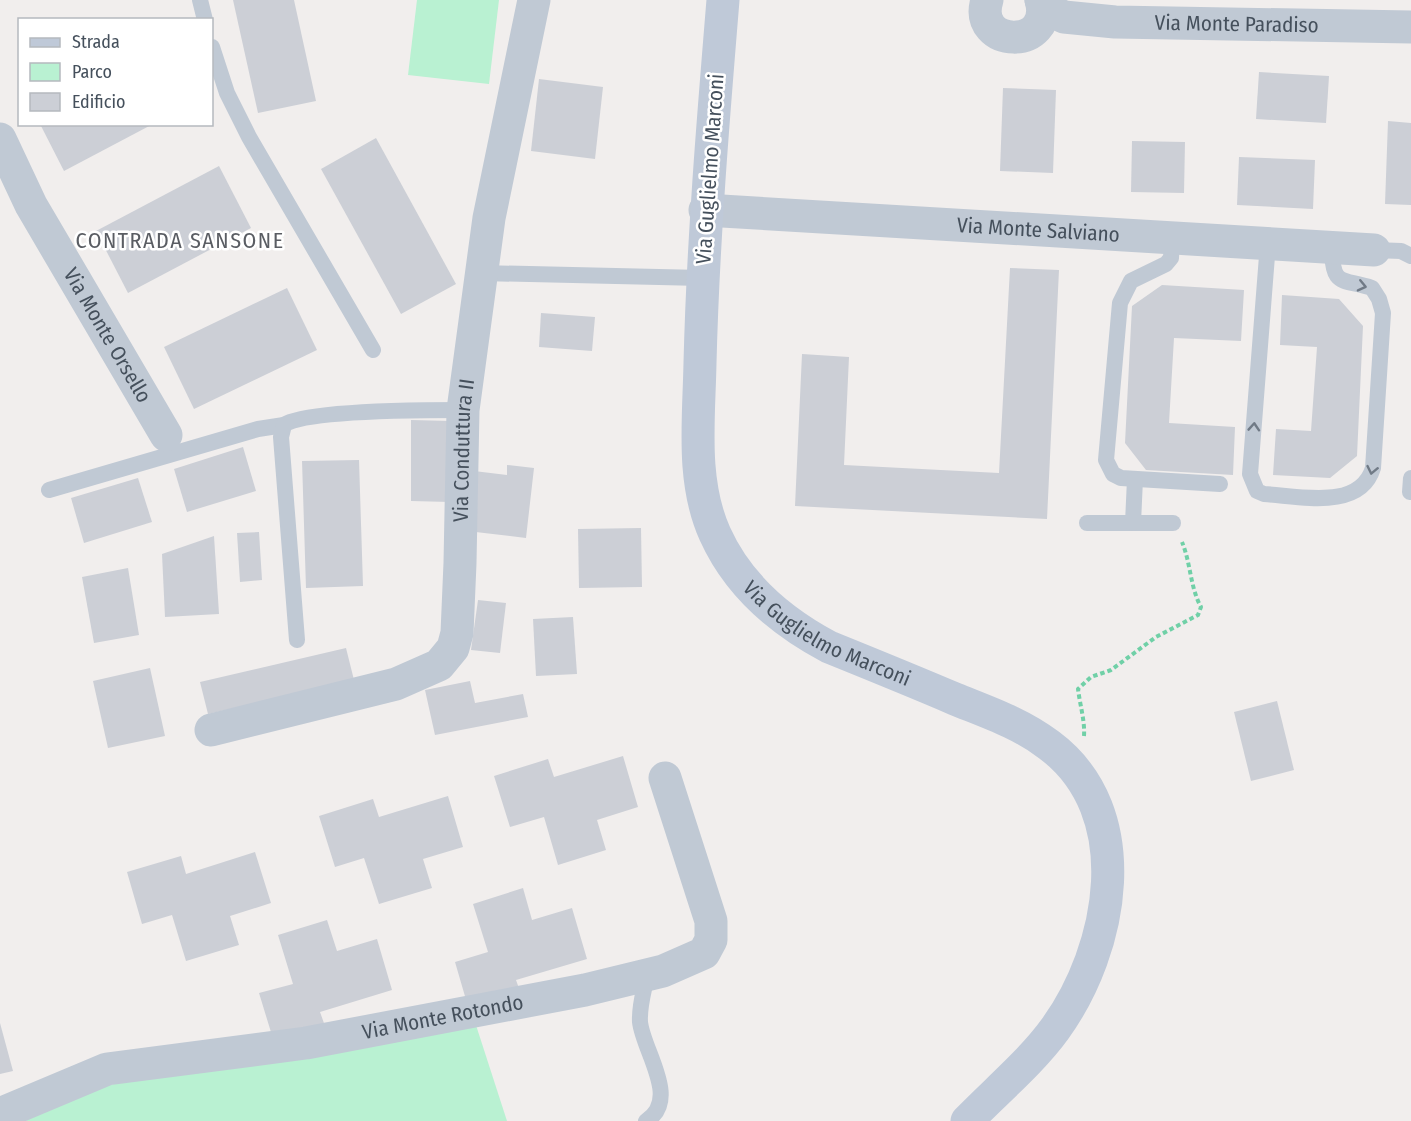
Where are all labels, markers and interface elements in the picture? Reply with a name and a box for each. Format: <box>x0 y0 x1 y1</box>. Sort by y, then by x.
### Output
street label: Via Monte Paradiso <box>1155 10 1319 38</box>
legend <box>18 18 213 126</box>
text: Strada <box>72 31 120 53</box>
text: Parco <box>72 61 112 83</box>
street label: Via Guglielmo Marconi <box>690 73 730 265</box>
text: Edificio <box>72 91 125 113</box>
street label: Via Monte Salviano <box>956 212 1121 248</box>
district label: CONTRADA SANSONE <box>75 227 285 254</box>
street label: Via Monte Orsello <box>58 263 157 407</box>
one-way arrow <box>1357 279 1367 292</box>
street label: Via Conduttura II <box>448 377 480 522</box>
one-way arrow <box>1247 422 1260 431</box>
one-way arrow <box>1366 465 1379 475</box>
street label: Via Guglielmo Marconi <box>737 575 915 692</box>
street label: Via Monte Rotondo <box>360 989 525 1045</box>

